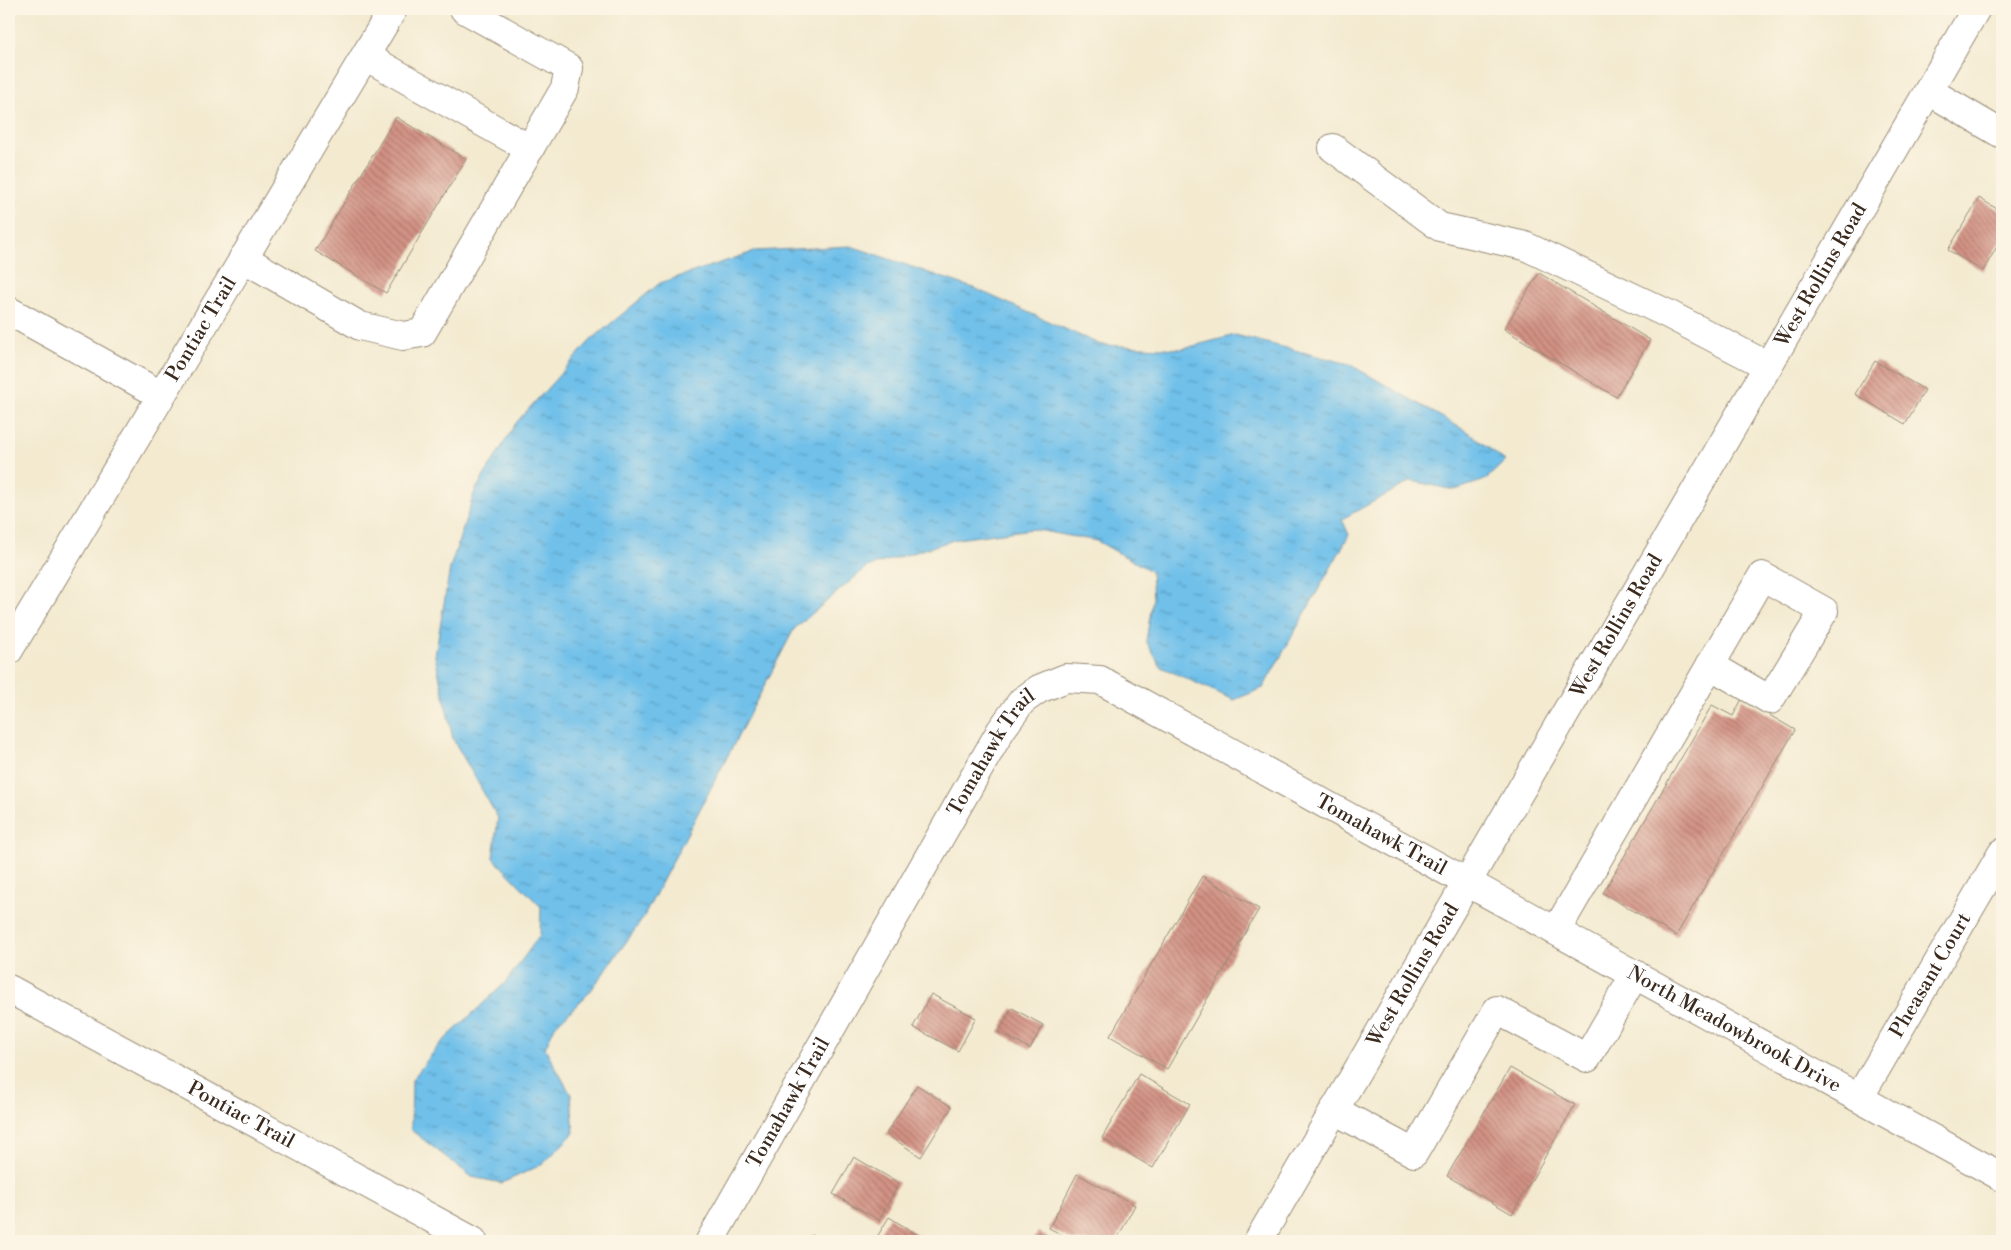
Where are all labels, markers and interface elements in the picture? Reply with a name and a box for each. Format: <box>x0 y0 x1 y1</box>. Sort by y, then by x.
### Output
street label: West Rollins Road <box>1769 198 1873 352</box>
street label: Pontiac Trail <box>160 272 242 386</box>
street label: West Rollins Road <box>1564 549 1668 703</box>
street label: Tomahawk Trail <box>942 683 1040 820</box>
street label: Tomahawk Trail <box>1311 789 1451 881</box>
street label: West Rollins Road <box>1361 898 1465 1052</box>
street label: Pheasant Court <box>1884 908 1977 1042</box>
street label: North Meadowbrook Drive <box>1623 961 1845 1098</box>
street label: Tomahawk Trail <box>742 1033 836 1172</box>
street label: Pontiac Trail <box>183 1076 299 1154</box>

